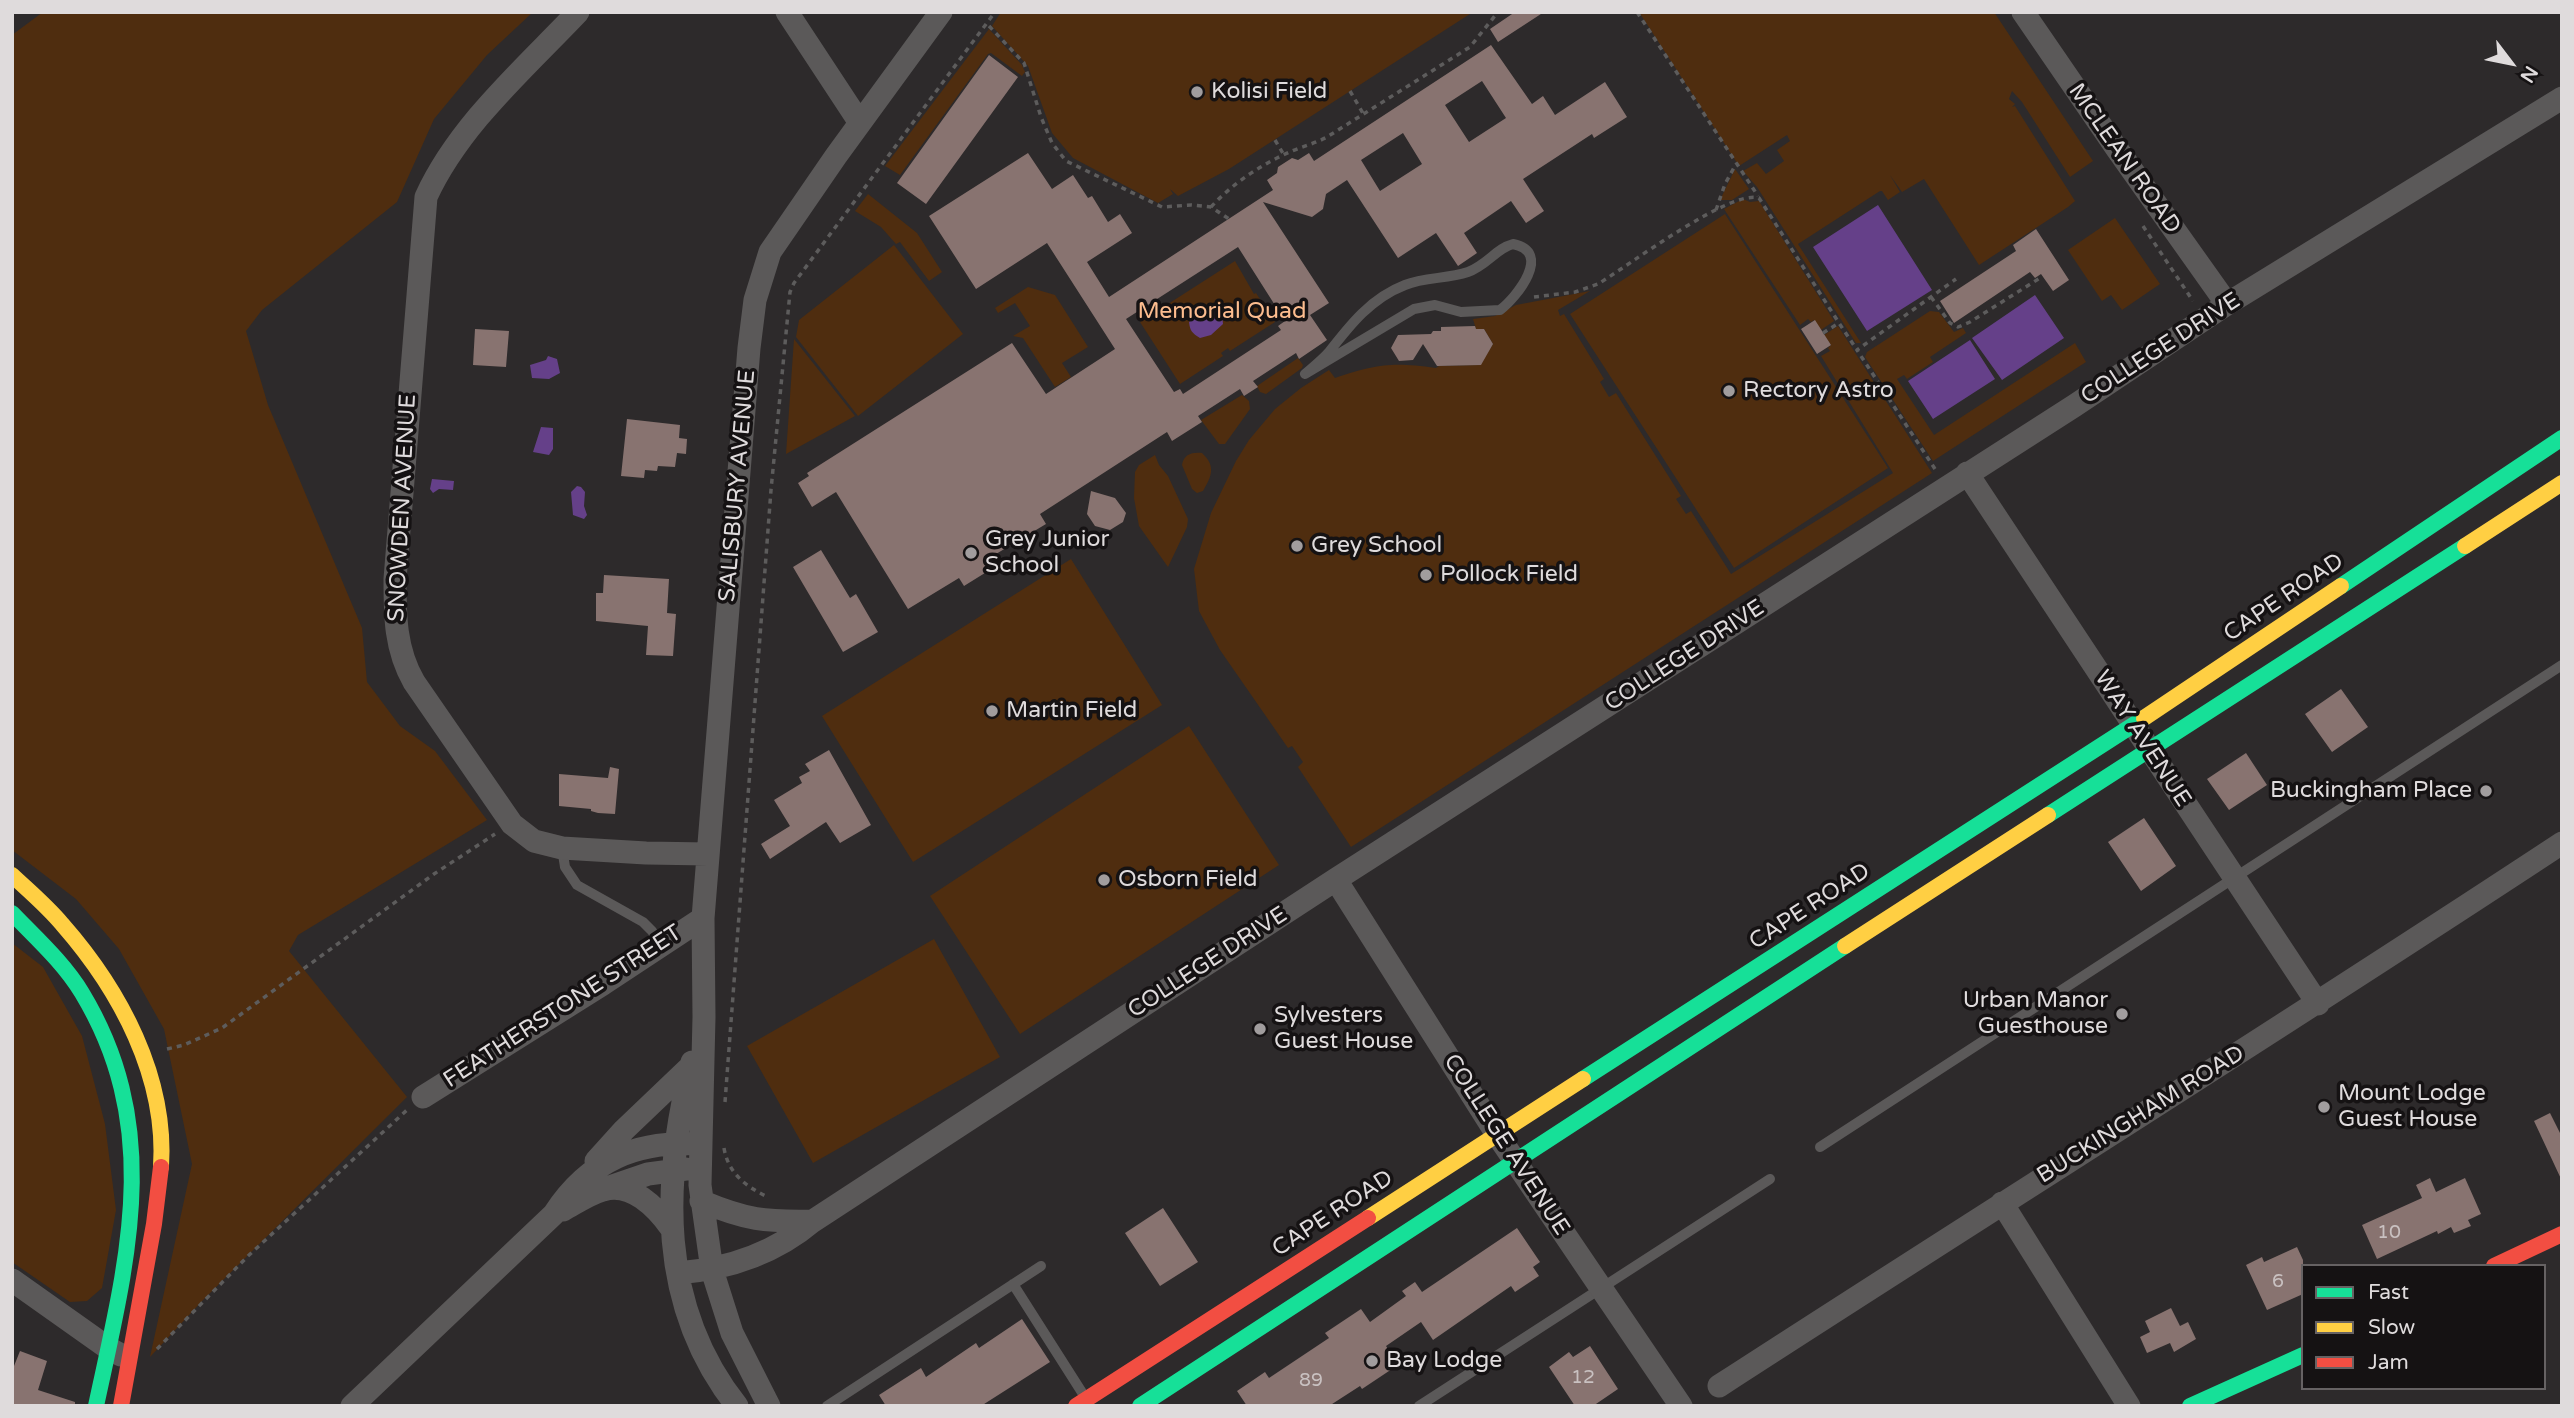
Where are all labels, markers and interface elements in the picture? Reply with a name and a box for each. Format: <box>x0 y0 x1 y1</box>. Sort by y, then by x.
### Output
north arrow <box>2476 28 2546 98</box>
text: N <box>2515 62 2542 86</box>
place label: Kolisi Field <box>1211 78 1327 106</box>
street label: MCLEAN ROAD <box>2062 79 2186 239</box>
marker: Kolisi Field <box>1189 84 1205 100</box>
street label: COLLEGE DRIVE <box>2076 287 2246 411</box>
park label: Memorial Quad <box>1137 298 1307 326</box>
street label: SALISBURY AVENUE <box>714 369 762 603</box>
place label: Rectory Astro <box>1743 377 1894 405</box>
marker: Rectory Astro <box>1721 383 1737 399</box>
street label: SNOWDEN AVENUE <box>383 393 423 623</box>
place label: Grey Junior School <box>985 526 1109 580</box>
place label: Grey School <box>1311 532 1442 560</box>
marker: Grey School <box>1289 538 1305 554</box>
marker: Grey Junior School <box>963 545 979 561</box>
street label: CAPE ROAD <box>2219 548 2349 648</box>
place label: Pollock Field <box>1440 561 1578 589</box>
marker: Pollock Field <box>1418 567 1434 583</box>
street label: COLLEGE DRIVE <box>1600 594 1770 718</box>
street label: WAY AVENUE <box>2088 666 2196 812</box>
place label: Martin Field <box>1006 697 1137 725</box>
marker: Martin Field <box>984 703 1000 719</box>
place label: Buckingham Place <box>2270 777 2472 805</box>
marker: Buckingham Place <box>2478 783 2494 799</box>
street label: CAPE ROAD <box>1744 858 1876 956</box>
place label: Osborn Field <box>1118 866 1258 894</box>
marker: Osborn Field <box>1096 872 1112 888</box>
street label: COLLEGE DRIVE <box>1123 901 1293 1025</box>
street label: FEATHERSTONE STREET <box>439 920 687 1094</box>
place label: Urban Manor Guesthouse <box>1963 987 2108 1041</box>
place label: Sylvesters Guest House <box>1274 1002 1413 1056</box>
marker: Urban Manor Guesthouse <box>2114 1006 2130 1022</box>
marker: Sylvesters Guest House <box>1252 1021 1268 1037</box>
street label: BUCKINGHAM ROAD <box>2032 1040 2250 1190</box>
street label: COLLEGE AVENUE <box>1437 1049 1575 1241</box>
place label: Mount Lodge Guest House <box>2338 1080 2486 1134</box>
marker: Mount Lodge Guest House <box>2316 1099 2332 1115</box>
street label: CAPE ROAD <box>1267 1165 1399 1263</box>
house number: 10 <box>2377 1222 2401 1244</box>
legend <box>2301 1264 2546 1390</box>
house number: 6 <box>2272 1271 2284 1293</box>
text: Fast <box>2368 1280 2409 1305</box>
text: Slow <box>2368 1315 2415 1340</box>
place label: Bay Lodge <box>1386 1347 1502 1375</box>
text: Jam <box>2368 1350 2409 1375</box>
marker: Bay Lodge <box>1364 1353 1380 1369</box>
house number: 12 <box>1571 1367 1595 1389</box>
house number: 89 <box>1299 1370 1323 1392</box>

